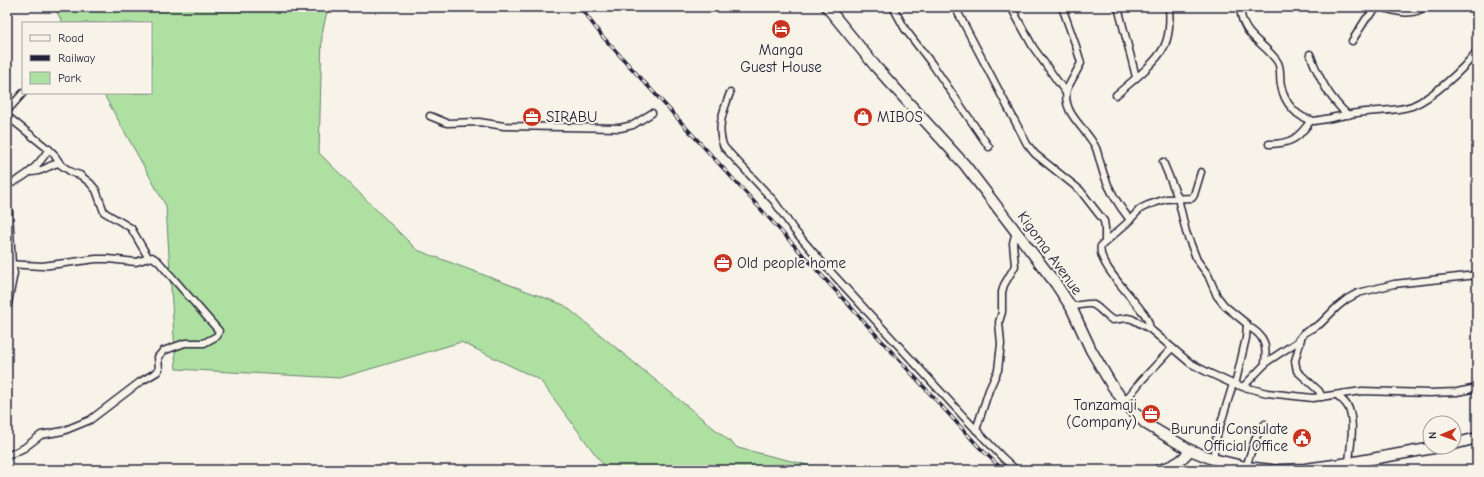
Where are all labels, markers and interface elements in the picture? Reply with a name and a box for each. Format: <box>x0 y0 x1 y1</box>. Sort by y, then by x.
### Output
hotel icon: Manga Guest House <box>770 18 792 40</box>
legend <box>22 22 152 94</box>
text: Road <box>58 31 84 45</box>
place label: Manga Guest House <box>740 41 822 76</box>
text: Railway <box>58 51 96 65</box>
text: Park <box>58 71 81 85</box>
office icon: SIRABU <box>521 106 543 128</box>
shop icon: MIBOS <box>852 106 874 128</box>
place label: SIRABU <box>546 108 597 126</box>
place label: MIBOS <box>877 108 923 126</box>
street label: Kigoma Avenue <box>1014 208 1087 299</box>
office icon: Old people home <box>712 252 734 274</box>
place label: Old people home <box>737 254 846 272</box>
place label: Tanzamaji (Company) <box>1066 396 1137 431</box>
office icon: Tanzamaji (Company) <box>1140 403 1162 425</box>
north arrow <box>1422 415 1462 455</box>
place label: Burundi Consulate Official Office <box>1171 420 1288 455</box>
public building icon: Burundi Consulate Official Office <box>1291 427 1313 449</box>
text: N <box>1426 432 1439 439</box>

